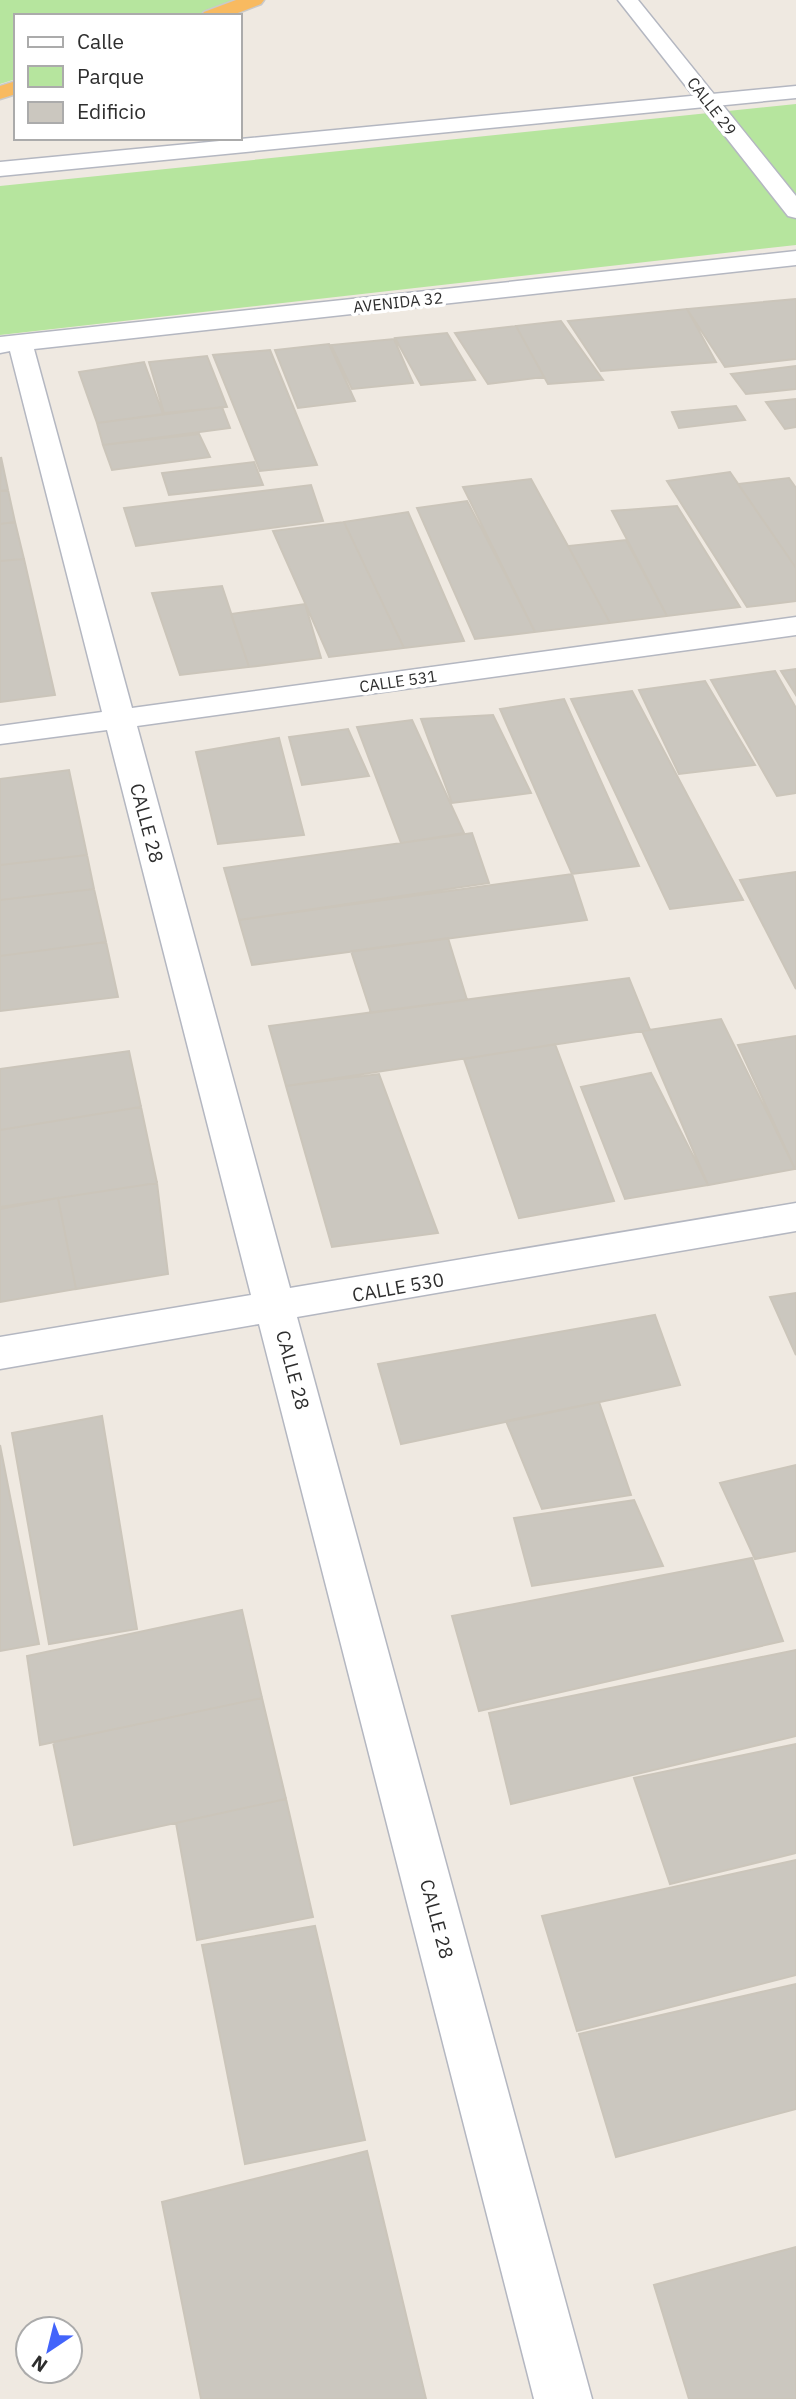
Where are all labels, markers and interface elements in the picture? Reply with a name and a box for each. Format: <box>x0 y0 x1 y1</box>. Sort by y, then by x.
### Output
legend <box>14 14 242 140</box>
text: Calle <box>77 27 124 55</box>
text: Parque <box>77 62 144 90</box>
street label: CALLE 29 <box>683 73 741 139</box>
text: Edificio <box>77 97 146 125</box>
street label: AVENIDA 32 <box>352 287 444 317</box>
street label: CALLE 531 <box>358 666 438 696</box>
street label: CALLE 28 <box>125 781 169 865</box>
street label: CALLE 530 <box>350 1267 446 1307</box>
street label: CALLE 28 <box>271 1328 315 1412</box>
street label: CALLE 28 <box>415 1877 459 1961</box>
north arrow <box>14 2315 84 2385</box>
text: N <box>27 2350 52 2378</box>

